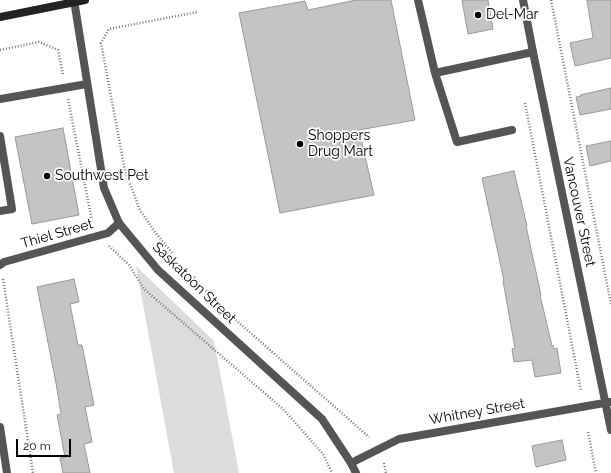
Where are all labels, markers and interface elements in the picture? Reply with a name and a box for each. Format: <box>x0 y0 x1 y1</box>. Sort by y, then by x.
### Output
place label: Del-Mar <box>486 7 538 23</box>
marker: Del-Mar <box>473 10 483 20</box>
place label: Shoppers Drug Mart <box>308 128 373 160</box>
marker: Shoppers Drug Mart <box>295 139 305 149</box>
street label: Vancouver Street <box>559 156 599 268</box>
place label: Southwest Pet <box>55 168 149 184</box>
marker: Southwest Pet <box>42 171 52 181</box>
street label: Thiel Street <box>19 216 95 252</box>
street label: Saskatoon Street <box>149 239 239 327</box>
street label: Whitney Street <box>428 395 526 429</box>
scale bar <box>18 431 73 457</box>
text: 20 m <box>23 439 51 453</box>

